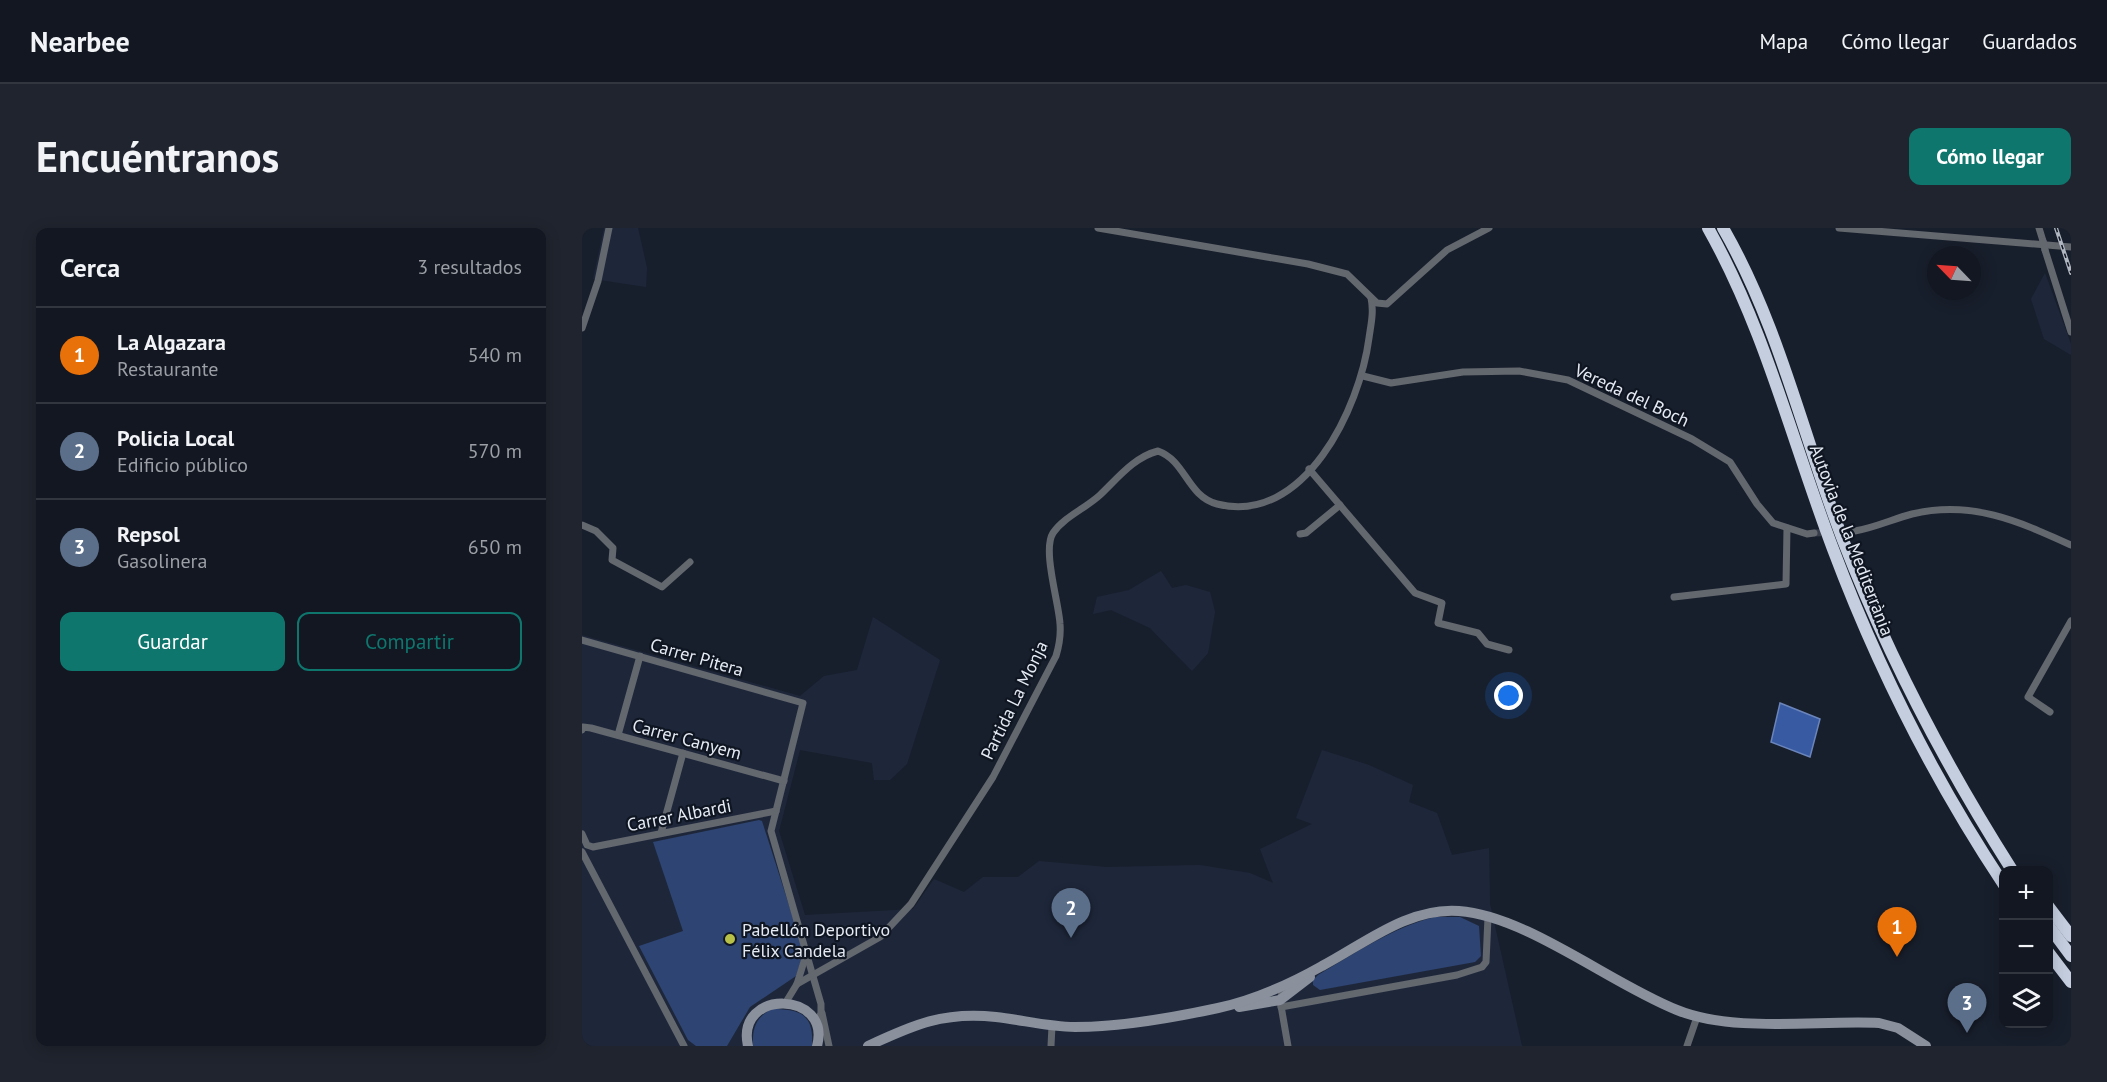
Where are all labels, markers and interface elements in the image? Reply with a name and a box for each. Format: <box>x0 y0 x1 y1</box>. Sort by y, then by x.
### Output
text: Nearbee <box>30 23 130 60</box>
text: Mapa <box>1759 28 1808 55</box>
text: Cómo llegar <box>1841 28 1949 55</box>
text: Guardados <box>1982 28 2077 55</box>
button: Cómo llegar <box>1909 128 2071 185</box>
text: Encuéntranos <box>36 129 279 184</box>
north arrow <box>1927 246 1981 300</box>
text: Cerca <box>60 251 120 284</box>
text: 3 resultados <box>417 254 522 280</box>
text: La Algazara <box>117 328 226 356</box>
text: 1 <box>74 342 85 368</box>
text: 540 m <box>468 342 522 368</box>
text: Restaurante <box>117 356 218 382</box>
street label: Vereda del Boch <box>1570 358 1693 432</box>
text: Policia Local <box>117 424 234 452</box>
text: 2 <box>74 438 85 464</box>
text: 570 m <box>468 438 522 464</box>
street label: Autovia de la Mediterrània <box>1805 441 1899 639</box>
text: Edificio público <box>117 452 248 478</box>
text: Repsol <box>117 520 180 548</box>
text: 3 <box>74 534 85 560</box>
text: 650 m <box>468 534 522 560</box>
text: Gasolinera <box>117 548 207 574</box>
button: Guardar <box>60 612 285 671</box>
button: Compartir <box>297 612 522 671</box>
street label: Carrer Pitera <box>648 633 746 681</box>
street label: Partida La Monja <box>975 637 1053 763</box>
your location <box>1494 681 1523 710</box>
street label: Carrer Canyem <box>630 713 744 765</box>
street label: Carrer Albardi <box>625 794 733 836</box>
map controls <box>1999 866 2053 1028</box>
button: + <box>1999 866 2053 920</box>
pin: 2 <box>1052 888 1090 938</box>
pin: 1 <box>1878 908 1916 957</box>
place label: Pabellón Deportivo Félix Candela <box>742 918 890 962</box>
button: − <box>1999 920 2053 974</box>
marker: Pabellón Deportivo Félix Candela <box>723 932 737 946</box>
button: layers <box>1999 974 2053 1028</box>
pin: 3 <box>1948 984 1986 1033</box>

